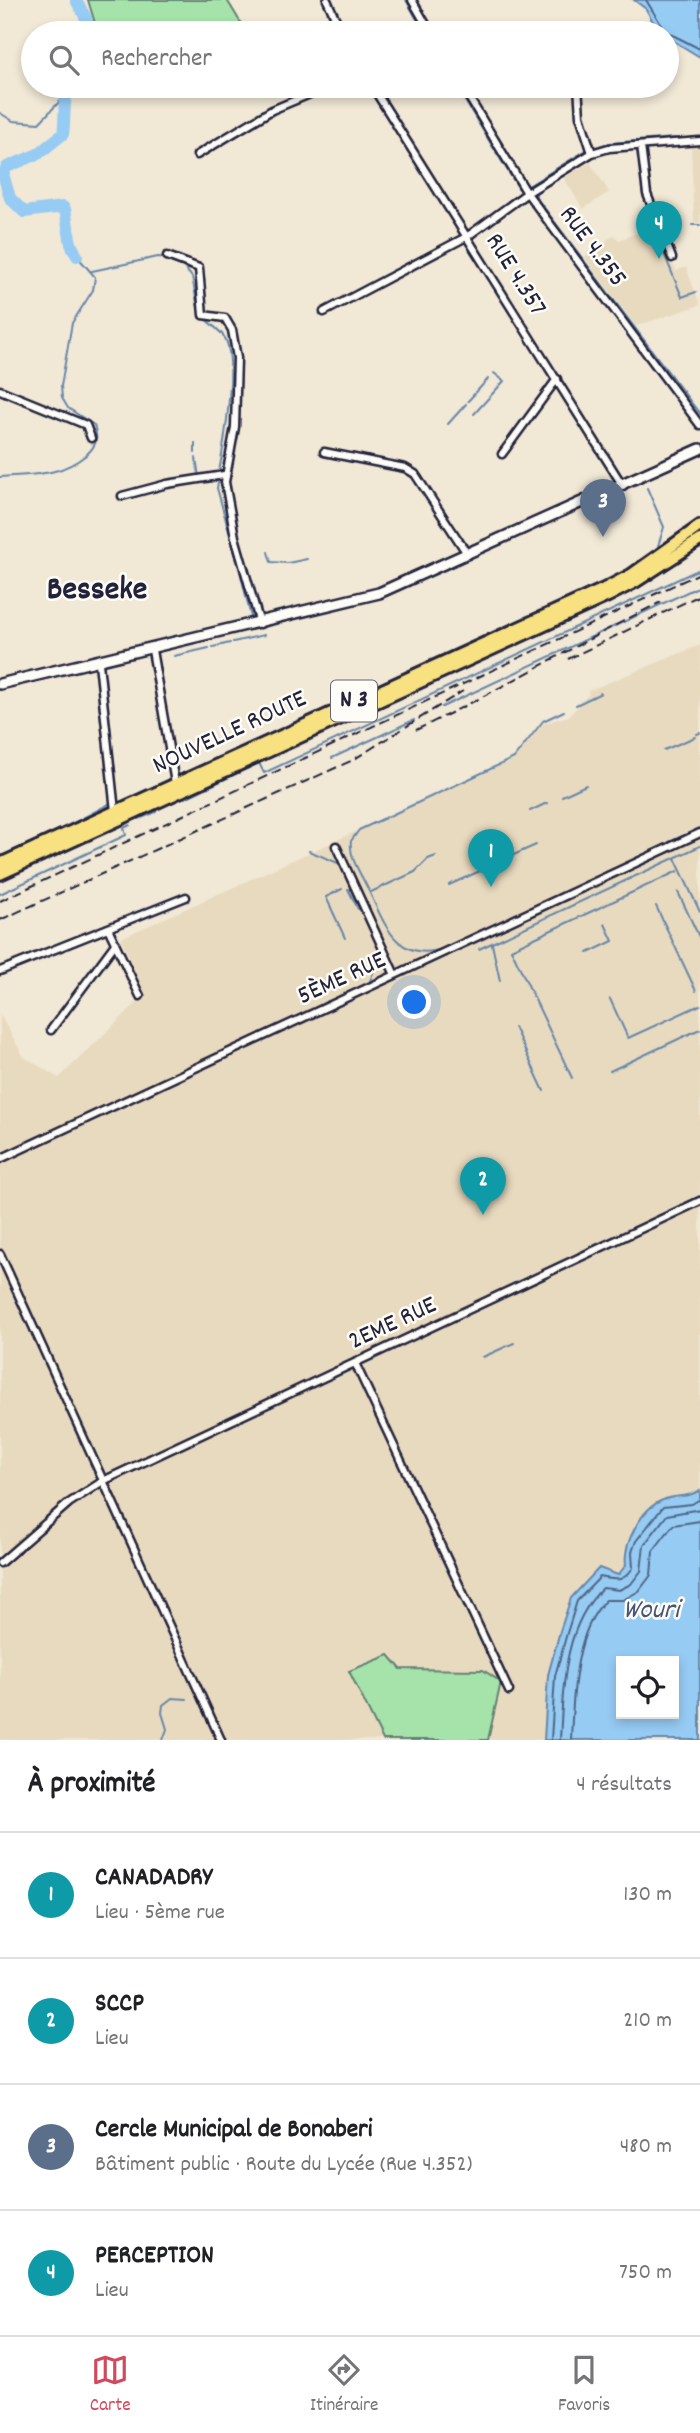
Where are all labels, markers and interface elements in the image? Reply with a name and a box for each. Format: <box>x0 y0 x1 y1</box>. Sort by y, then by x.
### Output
search box <box>21 21 679 98</box>
icon: search <box>45 41 83 79</box>
text: Rechercher <box>101 41 212 78</box>
street label: RUE 4.355 <box>549 198 635 296</box>
pin: 4 <box>636 201 682 259</box>
street label: RUE 4.357 <box>475 226 555 324</box>
pin: 3 <box>580 479 626 537</box>
district label: Besseke <box>47 568 147 615</box>
road number: N 3 <box>331 680 377 722</box>
street label: NOUVELLE ROUTE <box>147 681 313 785</box>
pin: 1 <box>468 829 514 887</box>
street label: 5ÈME RUE <box>292 942 393 1016</box>
your location <box>397 985 431 1019</box>
pin: 2 <box>460 1157 506 1215</box>
street label: 2EME RUE <box>343 1287 443 1360</box>
water label: Wouri <box>623 1592 683 1632</box>
map controls <box>616 1656 679 1719</box>
button: locate <box>616 1656 679 1719</box>
text: À proximité <box>28 1764 155 1807</box>
text: 4 résultats <box>576 1769 672 1802</box>
text: CANADADRY <box>95 1860 212 1897</box>
text: 1 <box>48 1879 54 1912</box>
text: 130 m <box>623 1879 672 1912</box>
text: Lieu · 5ème rue <box>95 1897 225 1930</box>
text: SCCP <box>95 1986 144 2023</box>
text: 2 <box>46 2005 56 2038</box>
text: 210 m <box>623 2005 672 2038</box>
text: Lieu <box>95 2023 129 2056</box>
text: Cercle Municipal de Bonaberi <box>95 2112 373 2149</box>
text: 3 <box>46 2131 56 2164</box>
text: 480 m <box>620 2131 672 2164</box>
text: Bâtiment public · Route du Lycée (Rue 4.352) <box>95 2149 472 2182</box>
text: PERCEPTION <box>95 2238 214 2275</box>
text: 4 <box>46 2257 56 2290</box>
text: 750 m <box>619 2257 672 2290</box>
text: Lieu <box>95 2275 129 2308</box>
tab: Carte <box>90 2351 131 2420</box>
tab: Itinéraire <box>310 2351 378 2420</box>
tab: Favoris <box>558 2351 610 2420</box>

